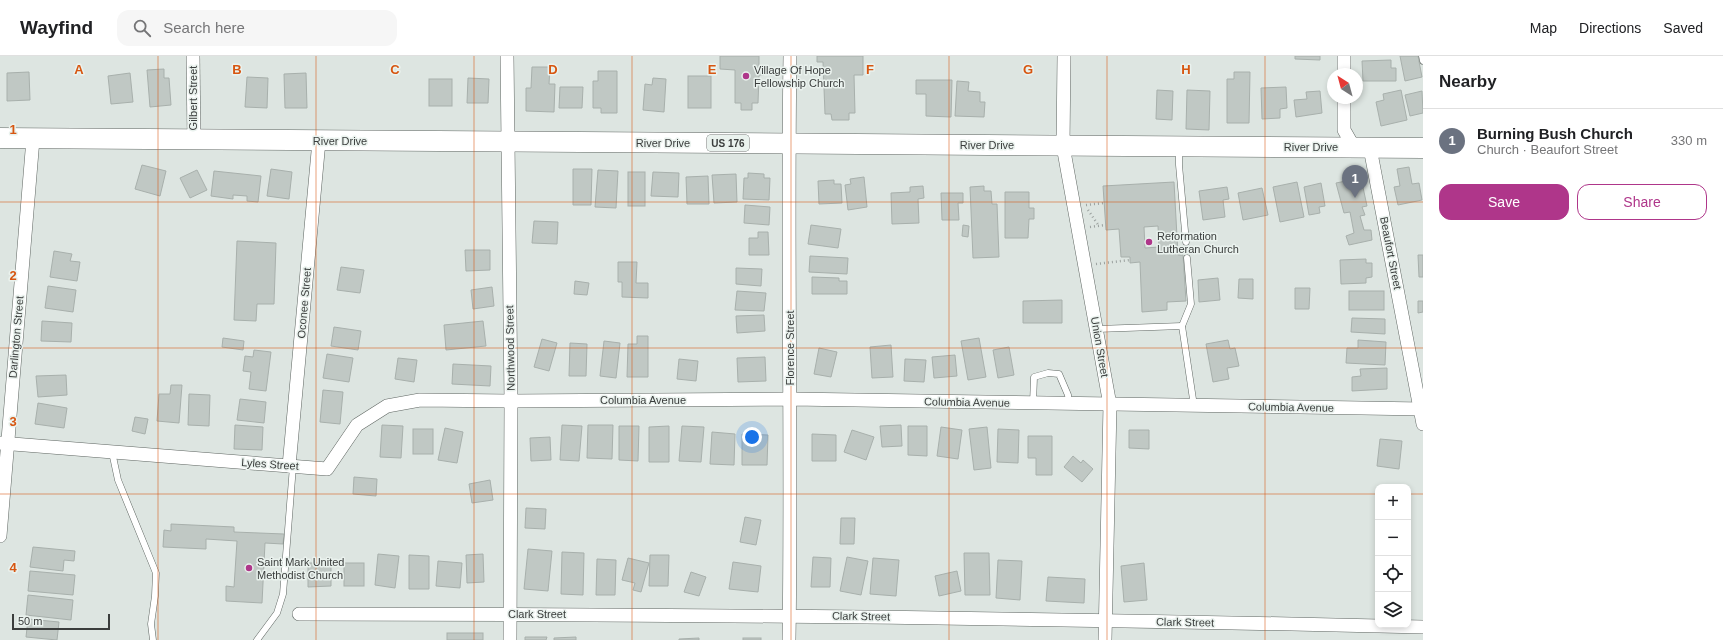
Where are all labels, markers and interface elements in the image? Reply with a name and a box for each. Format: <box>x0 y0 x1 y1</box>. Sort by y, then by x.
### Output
search box <box>117 10 397 46</box>
text: Wayfind <box>20 17 93 38</box>
icon: search <box>131 17 153 39</box>
text: Search here <box>163 19 245 36</box>
text: Map <box>1530 20 1557 36</box>
text: Directions <box>1579 20 1641 36</box>
text: Saved <box>1663 20 1703 36</box>
text: A <box>74 62 84 77</box>
text: B <box>232 62 242 77</box>
text: C <box>390 62 400 77</box>
text: D <box>548 62 558 77</box>
text: E <box>708 62 717 77</box>
text: F <box>866 62 874 77</box>
text: G <box>1023 62 1033 77</box>
text: H <box>1181 62 1191 77</box>
place label: Village Of Hope Fellowship Church <box>754 64 844 89</box>
street label: Gilbert Street <box>187 66 199 130</box>
north arrow <box>1327 68 1363 104</box>
marker: Village Of Hope Fellowship Church <box>741 71 751 81</box>
text: Nearby <box>1439 72 1497 91</box>
text: 1 <box>9 122 17 137</box>
text: Burning Bush Church <box>1477 125 1633 142</box>
text: 1 <box>1448 133 1456 148</box>
text: 330 m <box>1671 133 1707 148</box>
street label: River Drive <box>313 135 367 147</box>
road number: US 176 <box>707 135 749 151</box>
street label: River Drive <box>636 137 690 149</box>
street label: River Drive <box>960 139 1014 151</box>
street label: River Drive <box>1284 141 1338 153</box>
text: Church · Beaufort Street <box>1477 142 1618 157</box>
pin: 1 <box>1342 165 1368 198</box>
button: Save <box>1439 184 1569 220</box>
button: Share <box>1577 184 1707 220</box>
street label: Beaufort Street <box>1378 216 1404 290</box>
place label: Reformation Lutheran Church <box>1157 230 1239 255</box>
marker: Reformation Lutheran Church <box>1144 237 1154 247</box>
street label: Oconee Street <box>295 267 313 339</box>
text: 2 <box>9 268 17 283</box>
street label: Darlington Street <box>6 295 26 379</box>
street label: Northwood Street <box>503 305 517 391</box>
street label: Florence Street <box>784 310 796 386</box>
street label: Union Street <box>1089 316 1111 378</box>
street label: Columbia Avenue <box>600 394 686 406</box>
street label: Columbia Avenue <box>924 395 1010 409</box>
street label: Columbia Avenue <box>1248 400 1334 414</box>
text: 3 <box>9 414 17 429</box>
your location <box>742 427 762 447</box>
street label: Lyles Street <box>241 456 299 472</box>
map controls <box>1375 484 1411 628</box>
button: + <box>1375 484 1411 520</box>
button: − <box>1375 520 1411 556</box>
place label: Saint Mark United Methodist Church <box>257 556 344 581</box>
button: locate <box>1375 556 1411 592</box>
text: 4 <box>9 560 17 575</box>
marker: Saint Mark United Methodist Church <box>244 563 254 573</box>
button: layers <box>1375 592 1411 628</box>
street label: Clark Street <box>508 608 566 620</box>
street label: Clark Street <box>832 609 890 623</box>
scale bar <box>12 612 110 631</box>
text: 50 m <box>18 615 42 627</box>
street label: Clark Street <box>1156 615 1214 629</box>

